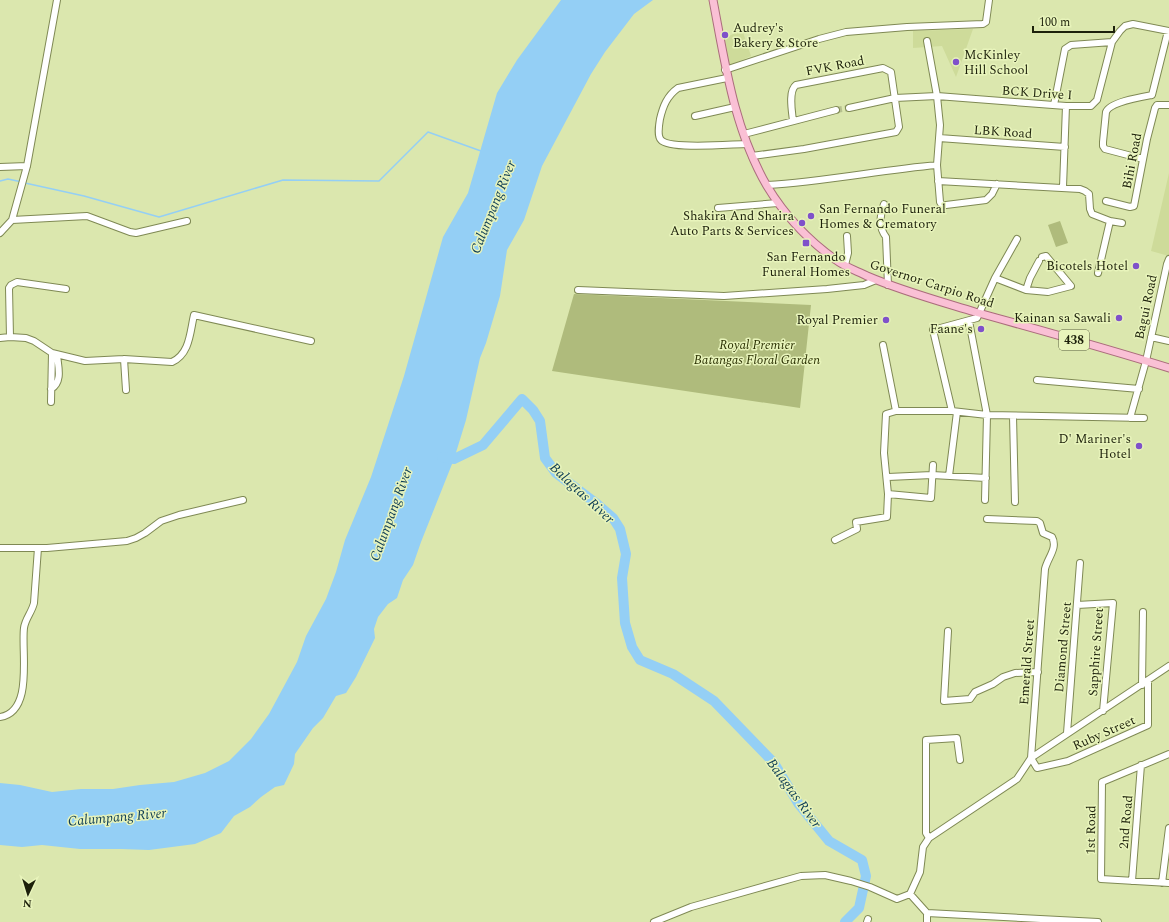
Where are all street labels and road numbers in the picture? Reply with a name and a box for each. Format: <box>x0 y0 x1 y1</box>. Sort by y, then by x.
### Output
street label: FVK Road <box>804 51 866 81</box>
street label: BCK Drive I <box>1001 81 1073 105</box>
street label: LBK Road <box>973 120 1033 144</box>
street label: Bihi Road <box>1117 131 1147 191</box>
street label: Governor Carpio Road <box>867 254 997 314</box>
street label: Bagui Road <box>1129 273 1163 341</box>
road number: 438 <box>1059 330 1089 350</box>
street label: Diamond Street <box>1049 600 1077 693</box>
street label: Sapphire Street <box>1083 607 1109 697</box>
street label: Emerald Street <box>1014 618 1040 706</box>
street label: Ruby Street <box>1069 710 1139 756</box>
street label: 2nd Road <box>1114 794 1138 850</box>
street label: 1st Road <box>1081 805 1101 855</box>

